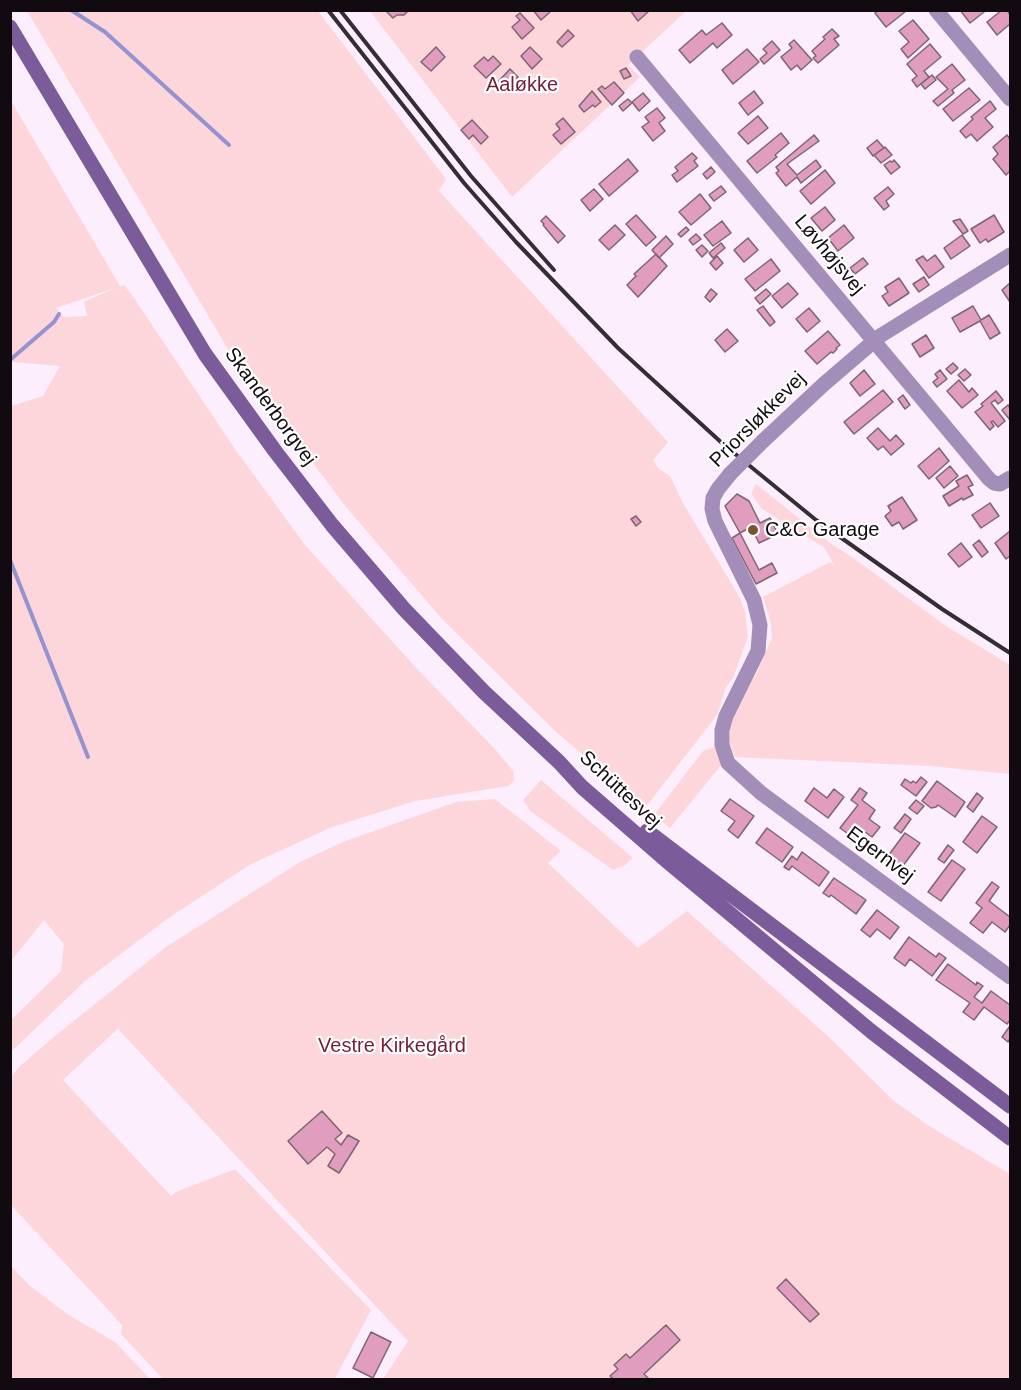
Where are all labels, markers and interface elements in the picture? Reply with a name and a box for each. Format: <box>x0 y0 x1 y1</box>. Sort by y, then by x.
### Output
park label: Aaløkke <box>486 73 558 97</box>
street label: Løvhøjsvej <box>789 210 869 300</box>
street label: Skanderborgvej <box>219 343 321 471</box>
street label: Priorsløkkevej <box>705 367 811 473</box>
place label: C&C Garage <box>765 518 879 542</box>
marker: C&C Garage <box>746 523 760 537</box>
street label: Schüttesvej <box>574 746 666 834</box>
street label: Egernvej <box>841 822 919 888</box>
park label: Vestre Kirkegård <box>318 1034 466 1058</box>

